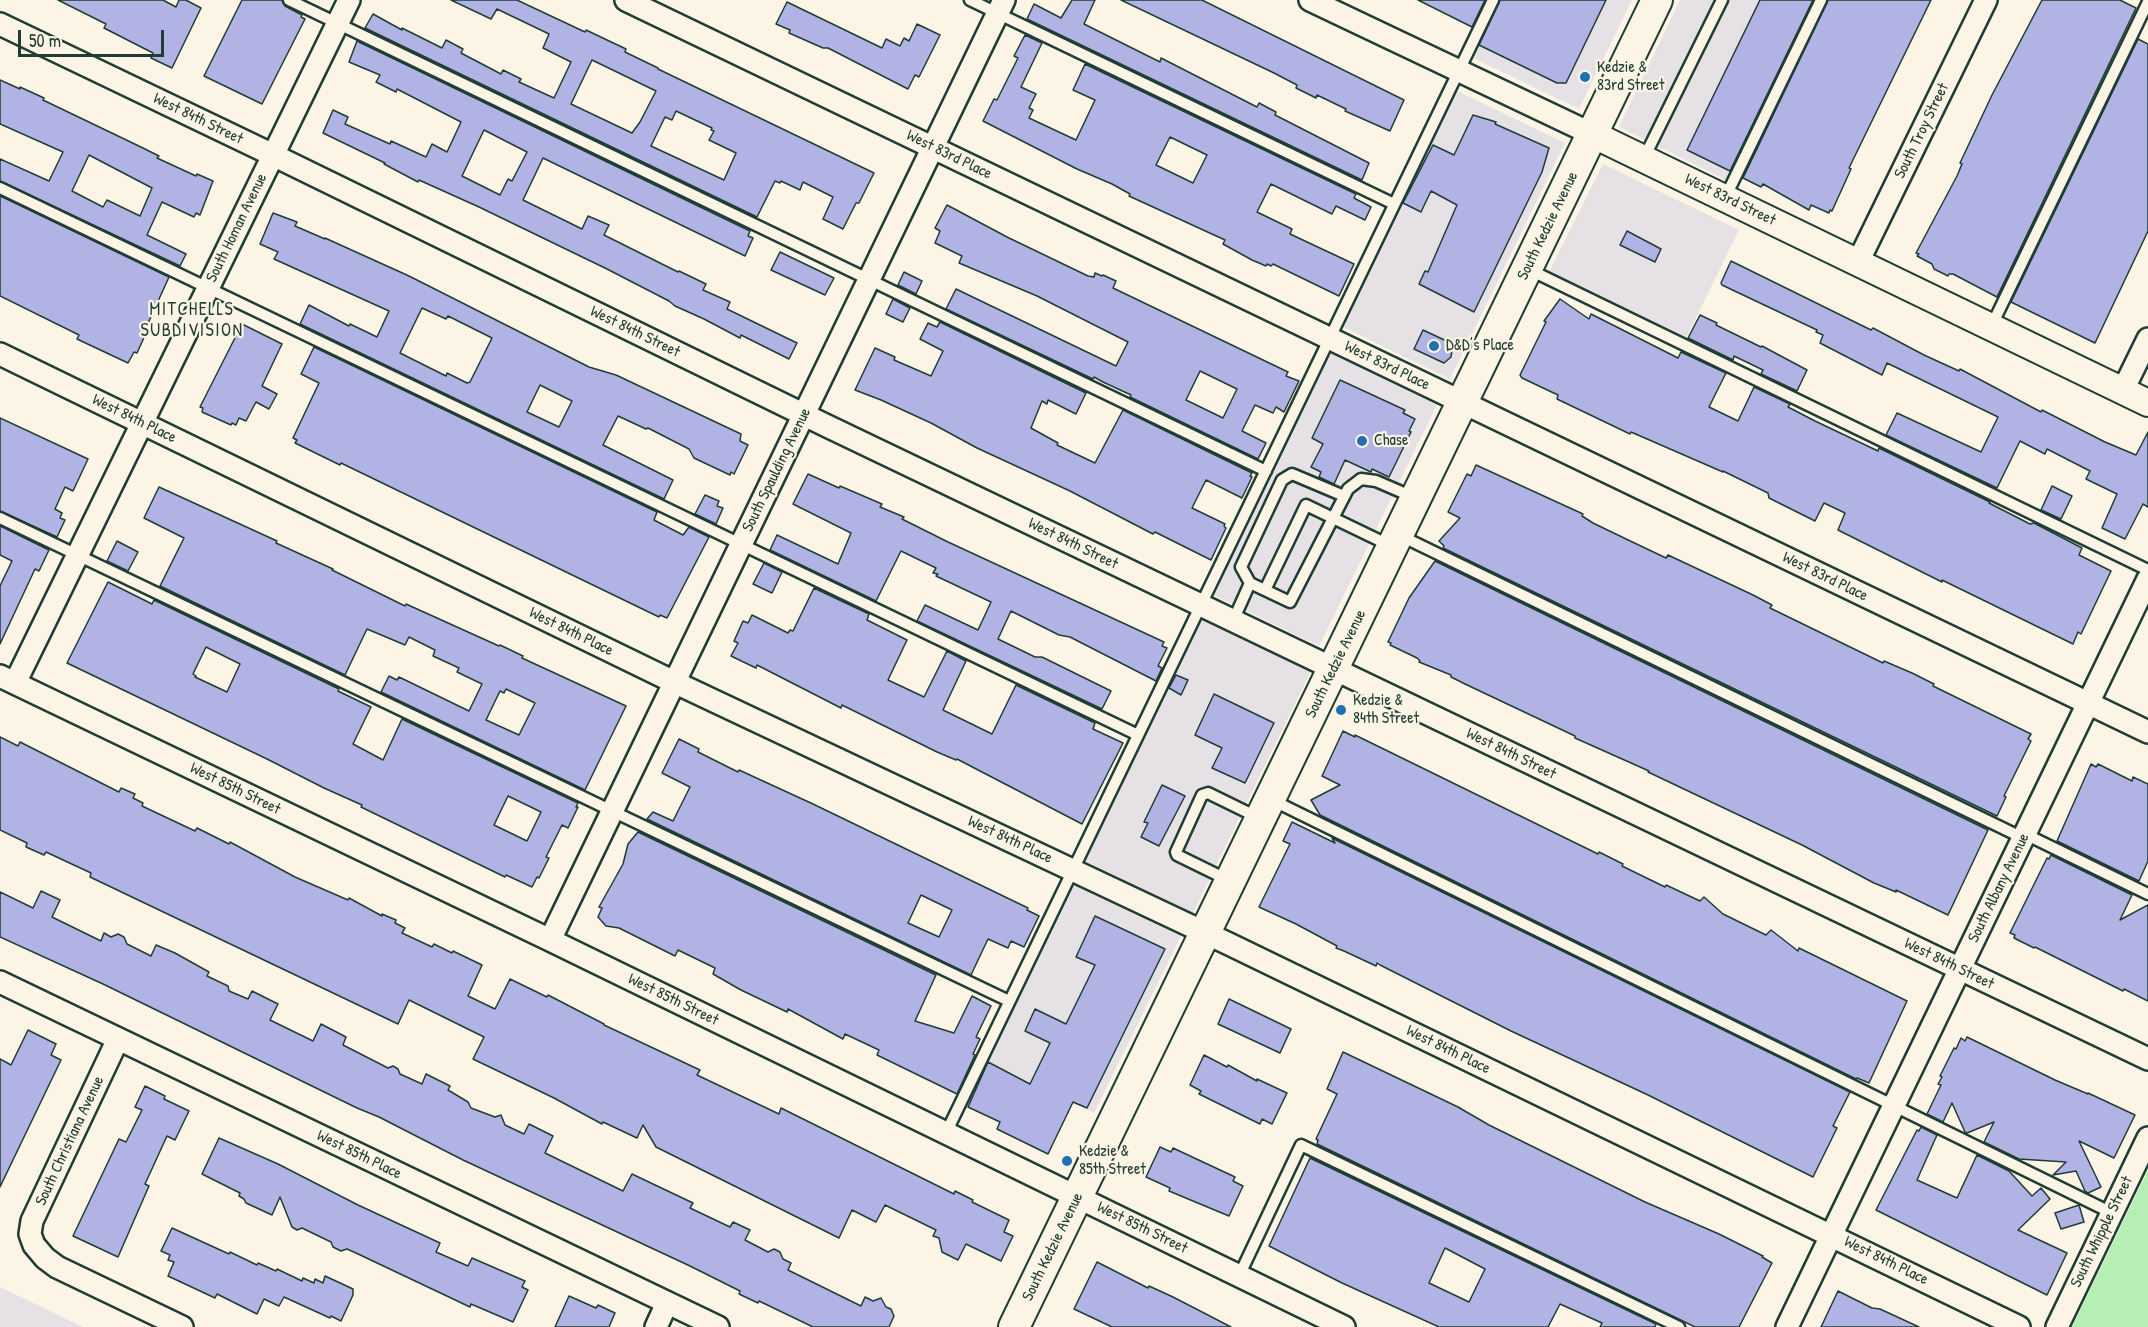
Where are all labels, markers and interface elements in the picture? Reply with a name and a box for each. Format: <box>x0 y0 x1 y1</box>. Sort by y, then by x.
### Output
scale bar <box>21 18 166 56</box>
text: 50 m <box>29 28 61 53</box>
place label: Kedzie & 83rd Street <box>1597 58 1664 96</box>
marker: Kedzie & 83rd Street <box>1578 70 1592 84</box>
street label: South Troy Street <box>1891 80 1953 182</box>
street label: West 84th Street <box>150 89 246 149</box>
street label: West 83rd Place <box>903 126 995 184</box>
street label: South Kedzie Avenue <box>1513 169 1583 283</box>
street label: South Homan Avenue <box>202 170 272 286</box>
street label: West 83rd Street <box>1681 170 1779 230</box>
district label: MITCHELLS SUBDIVISION <box>141 299 243 342</box>
street label: West 84th Street <box>587 302 683 362</box>
place label: D&D’s Place <box>1446 336 1514 356</box>
street label: West 83rd Place <box>1341 337 1433 395</box>
marker: D&D’s Place <box>1427 339 1441 353</box>
street label: West 84th Place <box>89 390 179 448</box>
street label: South Spaulding Avenue <box>739 405 815 535</box>
place label: Chase <box>1374 431 1408 451</box>
marker: Chase <box>1355 434 1369 448</box>
street label: West 84th Street <box>1025 514 1121 574</box>
street label: West 83rd Place <box>1779 548 1871 606</box>
street label: West 84th Place <box>526 603 616 661</box>
street label: South Kedzie Avenue <box>1301 607 1371 721</box>
place label: Kedzie & 84th Street <box>1353 691 1419 729</box>
marker: Kedzie & 84th Street <box>1334 703 1348 717</box>
street label: West 84th Street <box>1463 724 1559 784</box>
street label: West 85th Street <box>187 759 283 819</box>
street label: West 84th Place <box>965 812 1055 868</box>
street label: South Albany Avenue <box>1964 830 2034 946</box>
street label: West 84th Street <box>1901 934 1997 994</box>
street label: West 85th Street <box>625 970 721 1030</box>
street label: West 84th Place <box>1403 1021 1493 1079</box>
street label: South Christiana Avenue <box>32 1073 108 1209</box>
street label: West 85th Place <box>313 1126 405 1184</box>
place label: Kedzie & 85th Street <box>1079 1142 1146 1180</box>
marker: Kedzie & 85th Street <box>1060 1154 1074 1168</box>
street label: South Whipple Street <box>2067 1173 2137 1291</box>
street label: South Kedzie Avenue <box>1018 1190 1088 1304</box>
street label: West 85th Street <box>1094 1198 1190 1258</box>
street label: West 84th Place <box>1841 1232 1931 1290</box>

